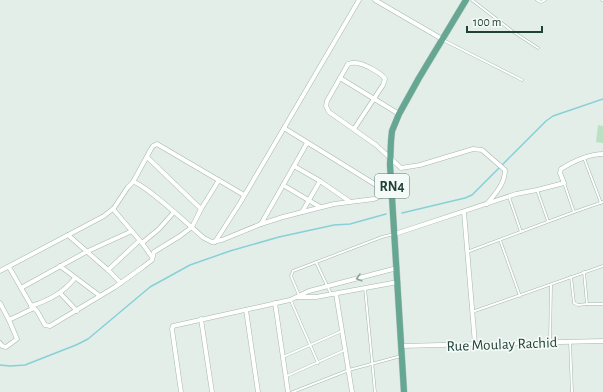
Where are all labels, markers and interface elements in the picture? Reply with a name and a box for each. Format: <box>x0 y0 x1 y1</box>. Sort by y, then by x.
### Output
scale bar <box>467 8 542 34</box>
text: 100 m <box>473 16 501 28</box>
road number: RN4 <box>375 174 409 198</box>
one-way arrow <box>356 273 362 281</box>
street label: Rue Moulay Rachid <box>446 335 558 354</box>

